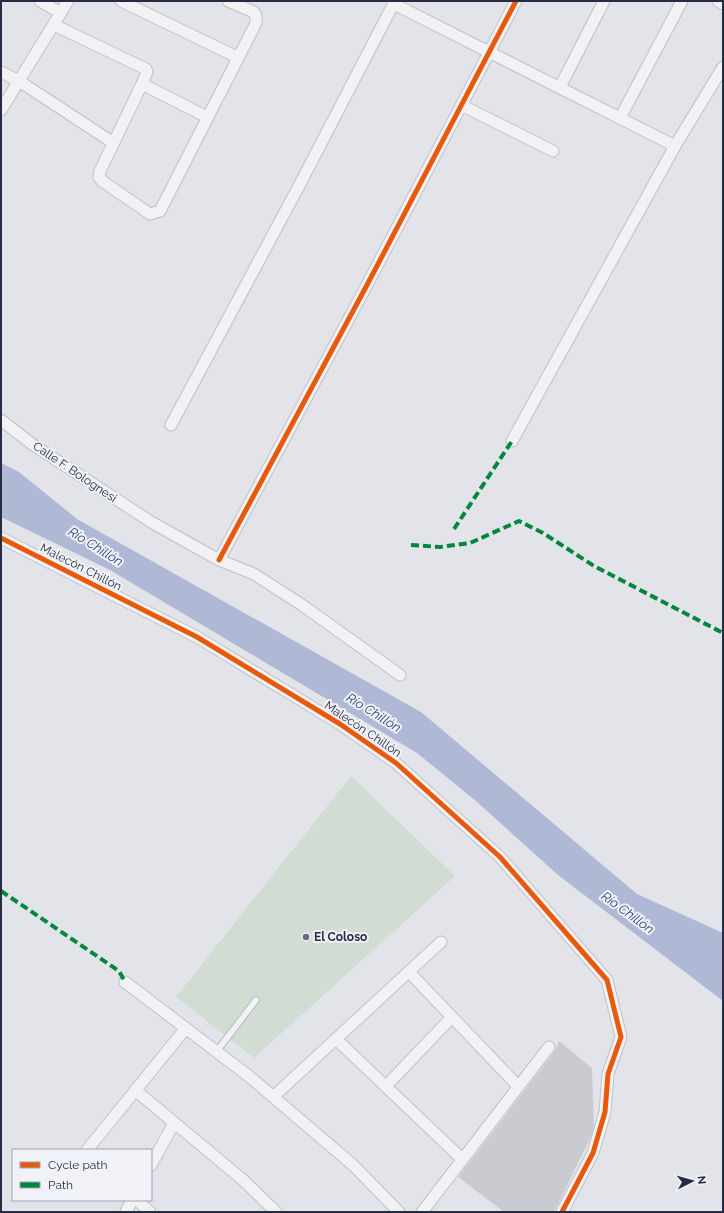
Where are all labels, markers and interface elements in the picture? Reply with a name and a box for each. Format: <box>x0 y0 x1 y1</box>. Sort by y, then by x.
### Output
street label: Calle F. Bolognesi <box>30 439 120 505</box>
water label: Río Chillón <box>66 524 126 569</box>
street label: Malecón Chillón <box>38 540 124 594</box>
water label: Río Chillón <box>344 690 404 735</box>
street label: Malecón Chillón <box>322 698 404 760</box>
water label: Río Chillón <box>598 888 657 937</box>
place label: El Coloso <box>314 930 367 944</box>
marker: El Coloso <box>301 932 311 942</box>
legend <box>12 1149 152 1201</box>
text: Cycle path <box>48 1158 107 1172</box>
north arrow <box>672 1161 712 1201</box>
text: N <box>695 1175 708 1185</box>
text: Path <box>48 1178 73 1192</box>

